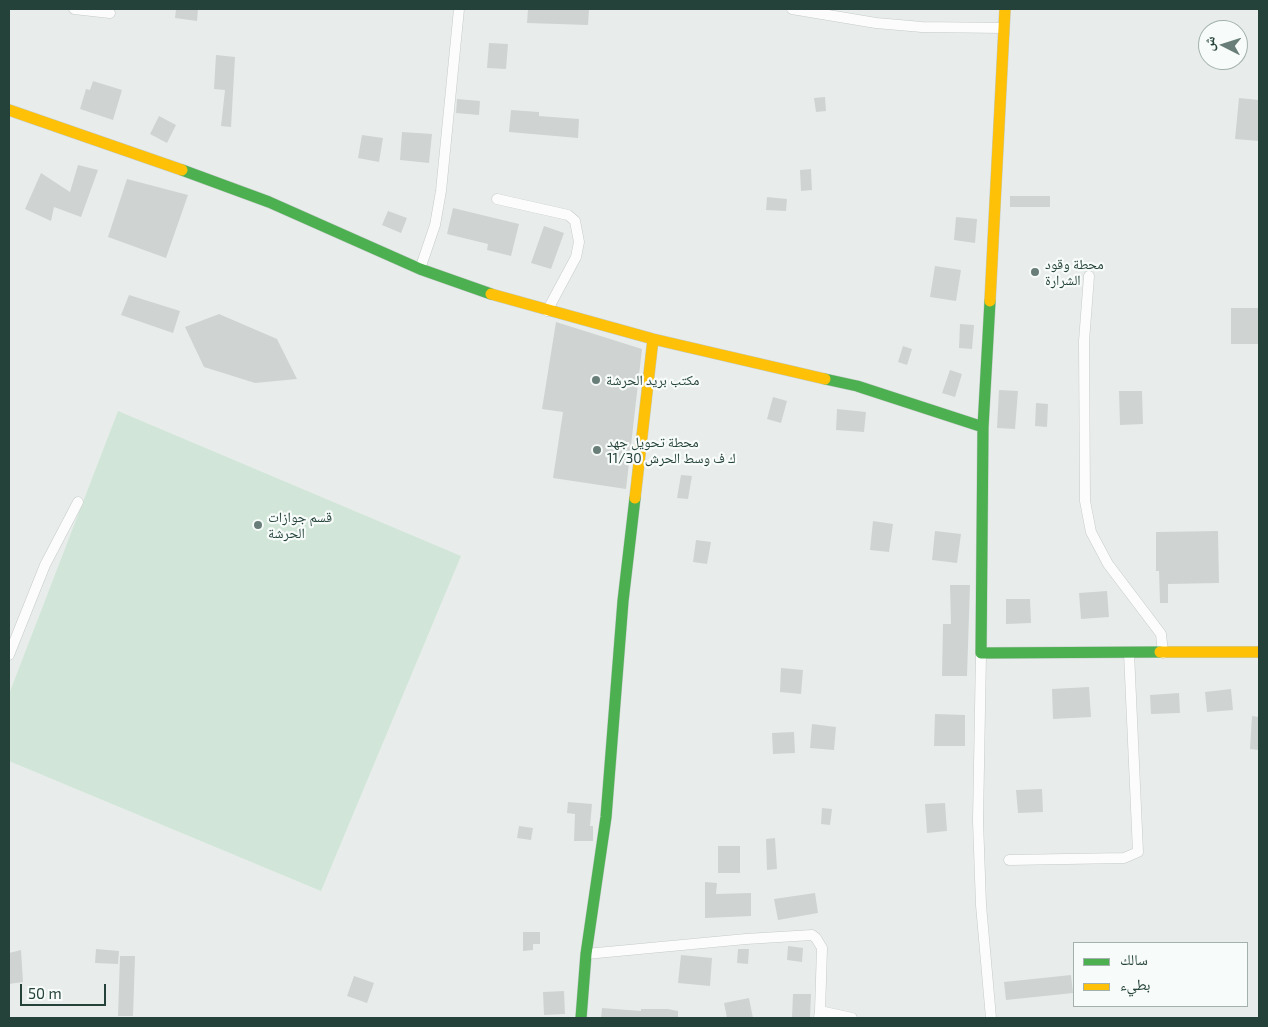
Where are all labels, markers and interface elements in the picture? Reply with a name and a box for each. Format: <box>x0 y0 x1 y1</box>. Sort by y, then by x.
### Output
north arrow <box>1198 20 1248 70</box>
text: ش <box>1199 36 1218 52</box>
place label: محطة وقود الشرارة <box>1045 256 1104 288</box>
marker: محطة وقود الشرارة <box>1029 266 1041 278</box>
place label: مكتب بريد الحرشة <box>606 372 699 388</box>
marker: مكتب بريد الحرشة <box>590 374 602 386</box>
place label: محطة تحويل جهد 11/30 ك ف وسط الحرش <box>607 434 736 467</box>
marker: محطة تحويل جهد 11/30 ك ف وسط الحرش <box>591 444 603 456</box>
place label: قسم جوازات الحرشة <box>268 509 332 542</box>
marker: قسم جوازات الحرشة <box>252 519 264 531</box>
legend <box>1073 942 1248 1007</box>
text: سالك <box>1120 950 1148 968</box>
scale bar <box>22 974 109 1006</box>
text: بطيء <box>1120 975 1150 993</box>
text: 50 m <box>28 984 62 1002</box>

